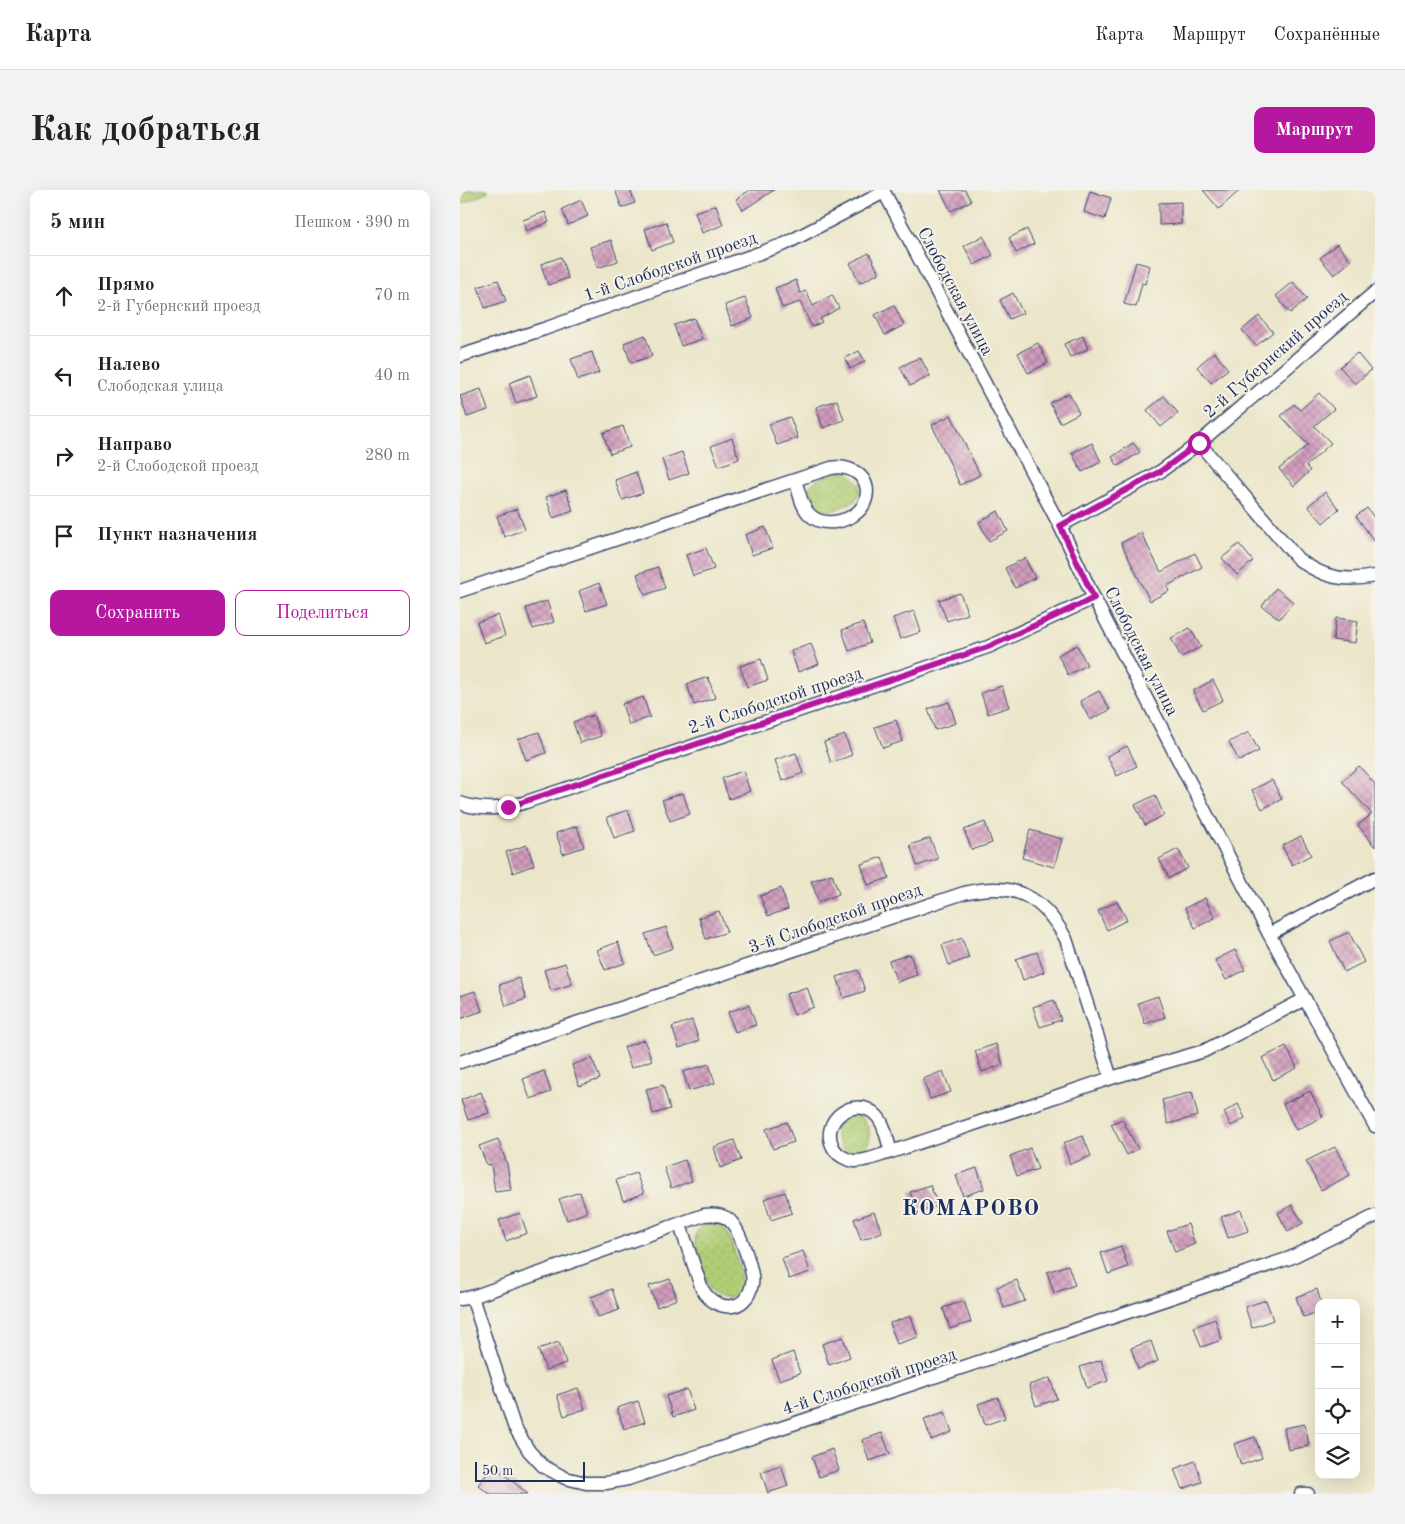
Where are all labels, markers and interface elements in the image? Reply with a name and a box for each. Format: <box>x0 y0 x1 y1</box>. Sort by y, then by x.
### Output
text: Карта <box>25 23 92 47</box>
text: Карта <box>1095 26 1144 44</box>
text: Маршрут <box>1172 26 1246 44</box>
text: Сохранённые <box>1274 26 1380 44</box>
button: Маршрут <box>1254 107 1375 153</box>
text: Как добраться <box>30 113 261 148</box>
text: 5 мин <box>50 212 105 233</box>
text: Пешком · 390 m <box>294 215 410 231</box>
street label: Слободская улица <box>914 224 997 359</box>
street label: 1-й Слободской проезд <box>582 229 759 305</box>
text: Прямо <box>97 276 155 295</box>
icon: ahead <box>50 282 78 310</box>
text: 70 m <box>374 288 410 304</box>
street label: 2-й Губернский проезд <box>1200 288 1351 422</box>
text: 2-й Губернский проезд <box>97 299 260 315</box>
text: Налево <box>97 356 160 375</box>
icon: left <box>50 362 78 390</box>
text: 40 m <box>374 368 410 384</box>
text: Слободская улица <box>97 379 224 395</box>
route start <box>1188 432 1211 455</box>
text: Направо <box>97 436 172 455</box>
icon: right <box>50 442 78 470</box>
text: 280 m <box>365 448 410 464</box>
text: 2-й Слободской проезд <box>97 459 258 475</box>
icon: arrive <box>50 522 78 550</box>
text: Пункт назначения <box>97 526 257 545</box>
street label: Слободская улица <box>1101 584 1182 719</box>
button: Сохранить <box>50 590 225 636</box>
button: Поделиться <box>235 590 410 636</box>
street label: 2-й Слободской проезд <box>686 664 865 738</box>
route end <box>497 796 520 819</box>
street label: 3-й Слободской проезд <box>747 881 924 957</box>
district label: КОМАРОВО <box>902 1198 1040 1220</box>
map controls <box>1315 1299 1360 1479</box>
button: + <box>1315 1299 1360 1344</box>
button: − <box>1315 1344 1360 1389</box>
street label: 4-й Слободской проезд <box>780 1345 959 1419</box>
button: locate <box>1315 1389 1360 1434</box>
button: layers <box>1315 1434 1360 1479</box>
scale bar <box>475 1459 585 1482</box>
text: 50 m <box>482 1464 513 1478</box>

